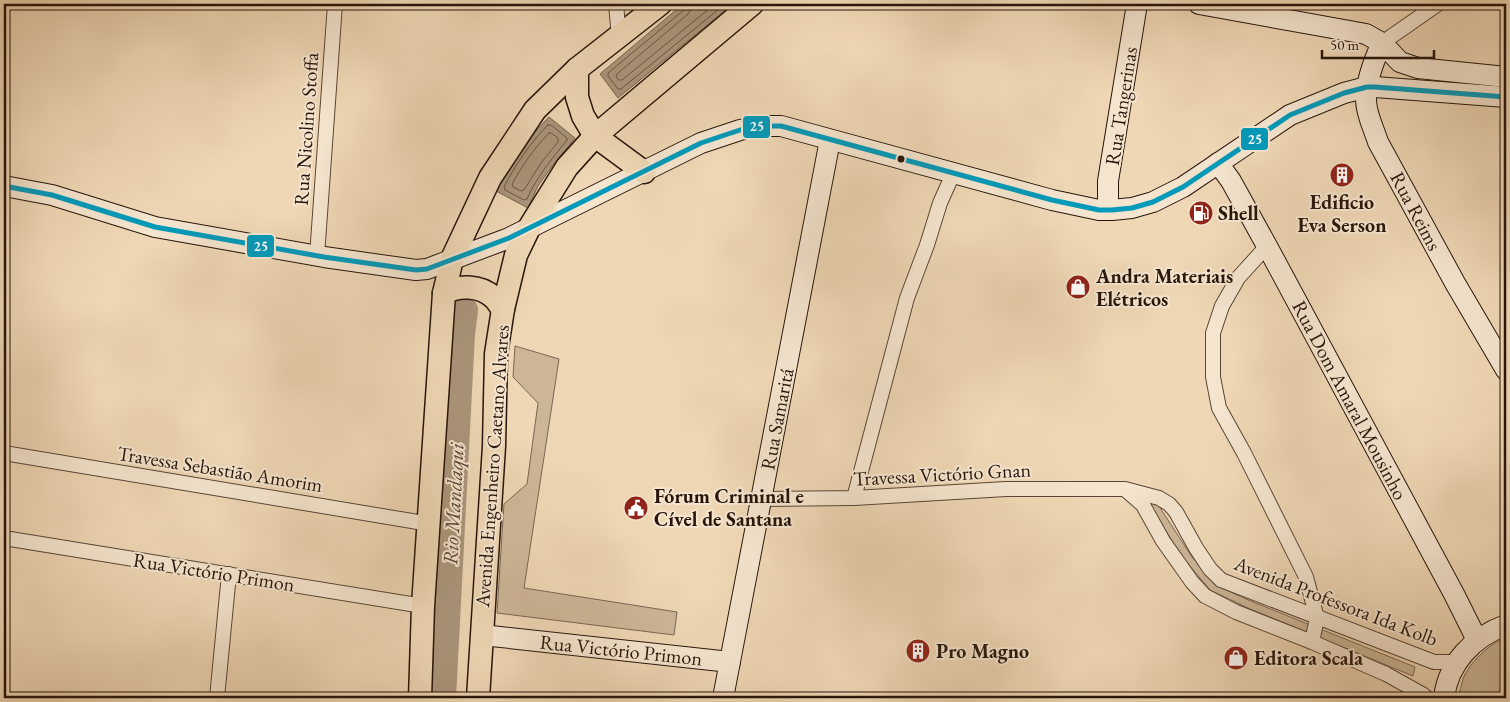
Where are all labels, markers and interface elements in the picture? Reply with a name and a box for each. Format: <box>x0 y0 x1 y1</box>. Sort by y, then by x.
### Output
scale bar <box>1322 28 1435 60</box>
text: 50 m <box>1330 35 1359 54</box>
street label: Rua Tangerinas <box>1099 45 1143 167</box>
street label: Rua Nicolino Stoffa <box>288 52 324 206</box>
line badge: 25 <box>742 115 771 139</box>
text: 25 <box>750 117 764 135</box>
line badge: 25 <box>1240 127 1269 151</box>
text: 25 <box>1248 130 1262 148</box>
unlabelled marker <box>896 154 906 164</box>
building icon: Edificio Eva Serson <box>1329 162 1355 188</box>
street label: Rua Reims <box>1384 167 1448 255</box>
place label: Edificio Eva Serson <box>1298 189 1386 238</box>
fuel station icon: Shell <box>1188 200 1214 226</box>
place label: Shell <box>1218 200 1259 226</box>
line badge: 25 <box>246 234 275 258</box>
text: 25 <box>254 237 268 255</box>
place label: Andra Materiais Elétricos <box>1095 263 1233 312</box>
shop icon: Andra Materiais Elétricos <box>1065 274 1091 300</box>
street label: Rua Dom Amaral Mousinho <box>1286 296 1414 504</box>
street label: Avenida Engenheiro Caetano Alvares <box>469 324 515 609</box>
street label: Rua Samaritá <box>754 366 800 472</box>
street label: Travessa Sebastião Amorim <box>115 440 325 498</box>
water label: Rio Mandaqui <box>436 442 471 566</box>
street label: Travessa Victório Gnan <box>852 456 1032 492</box>
place label: Fórum Criminal e Cível de Santana <box>654 483 804 532</box>
public building icon: Fórum Criminal e Cível de Santana <box>623 495 649 521</box>
street label: Rua Victório Primon <box>131 546 297 598</box>
street label: Avenida Professora Ida Kolb <box>1230 550 1442 652</box>
street label: Rua Victório Primon <box>539 629 704 672</box>
building icon: Pro Magno <box>905 638 931 664</box>
place label: Pro Magno <box>936 638 1029 664</box>
shop icon: Editora Scala <box>1223 645 1249 671</box>
place label: Editora Scala <box>1254 645 1363 671</box>

